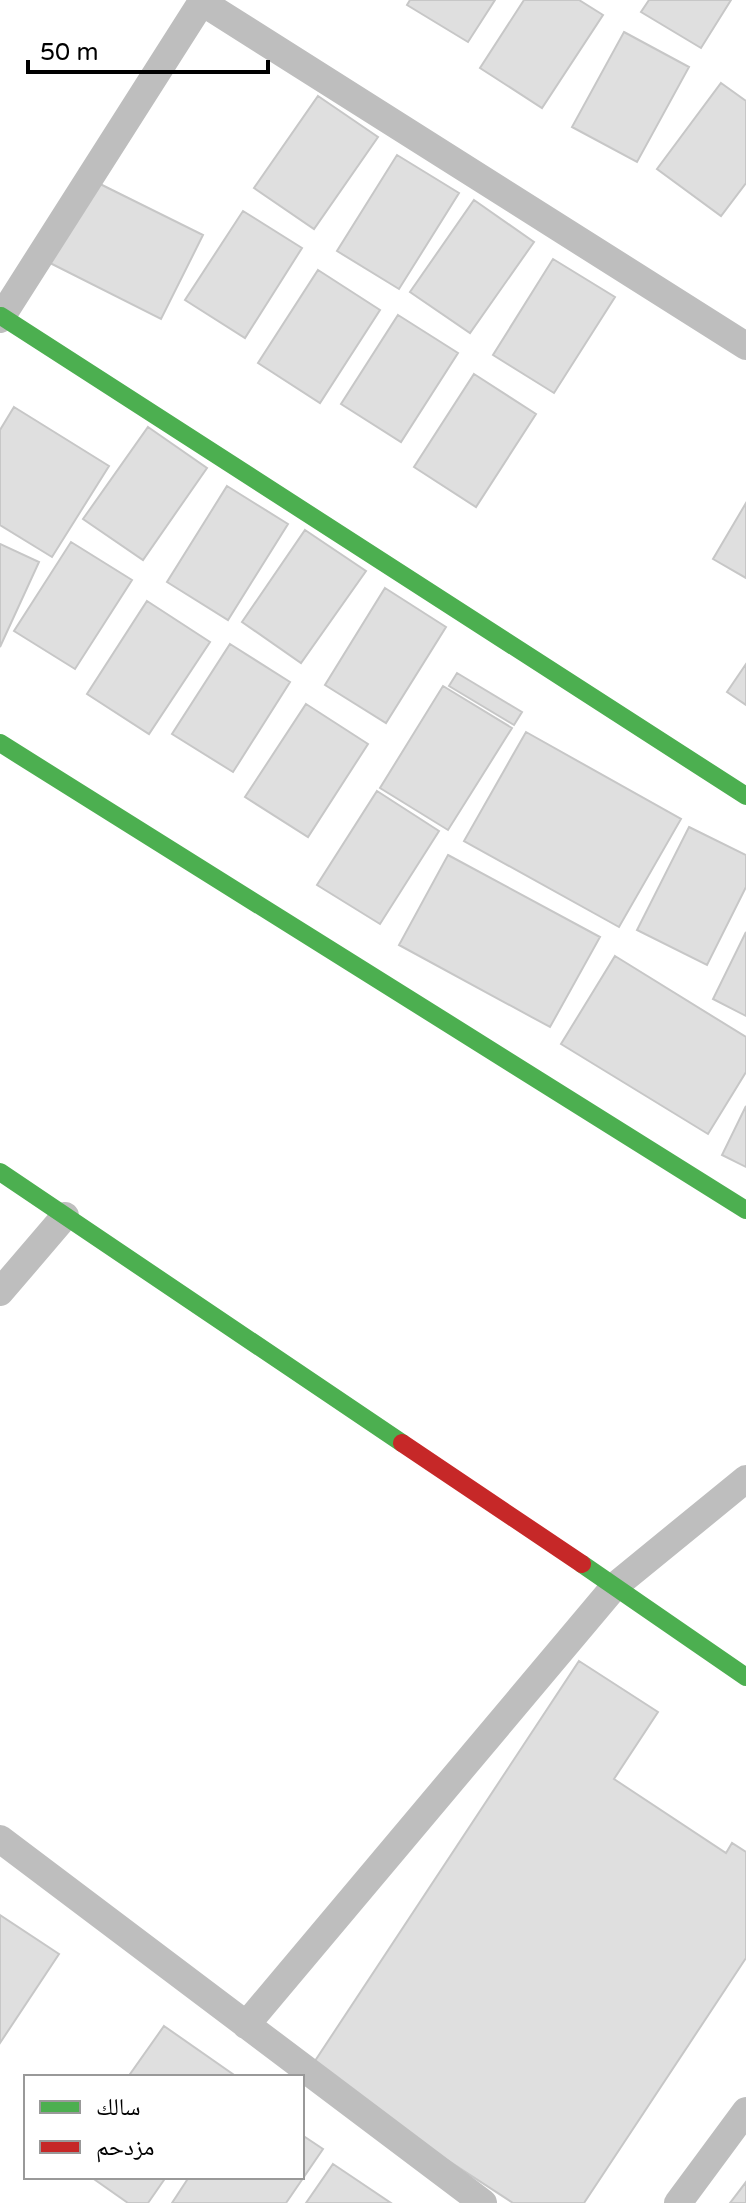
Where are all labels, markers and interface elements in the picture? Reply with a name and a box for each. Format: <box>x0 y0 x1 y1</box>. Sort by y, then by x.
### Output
scale bar <box>28 24 268 74</box>
text: 50 m <box>40 38 98 67</box>
legend <box>24 2075 304 2179</box>
text: سالك <box>96 2093 141 2122</box>
text: مزدحم <box>96 2133 155 2163</box>

